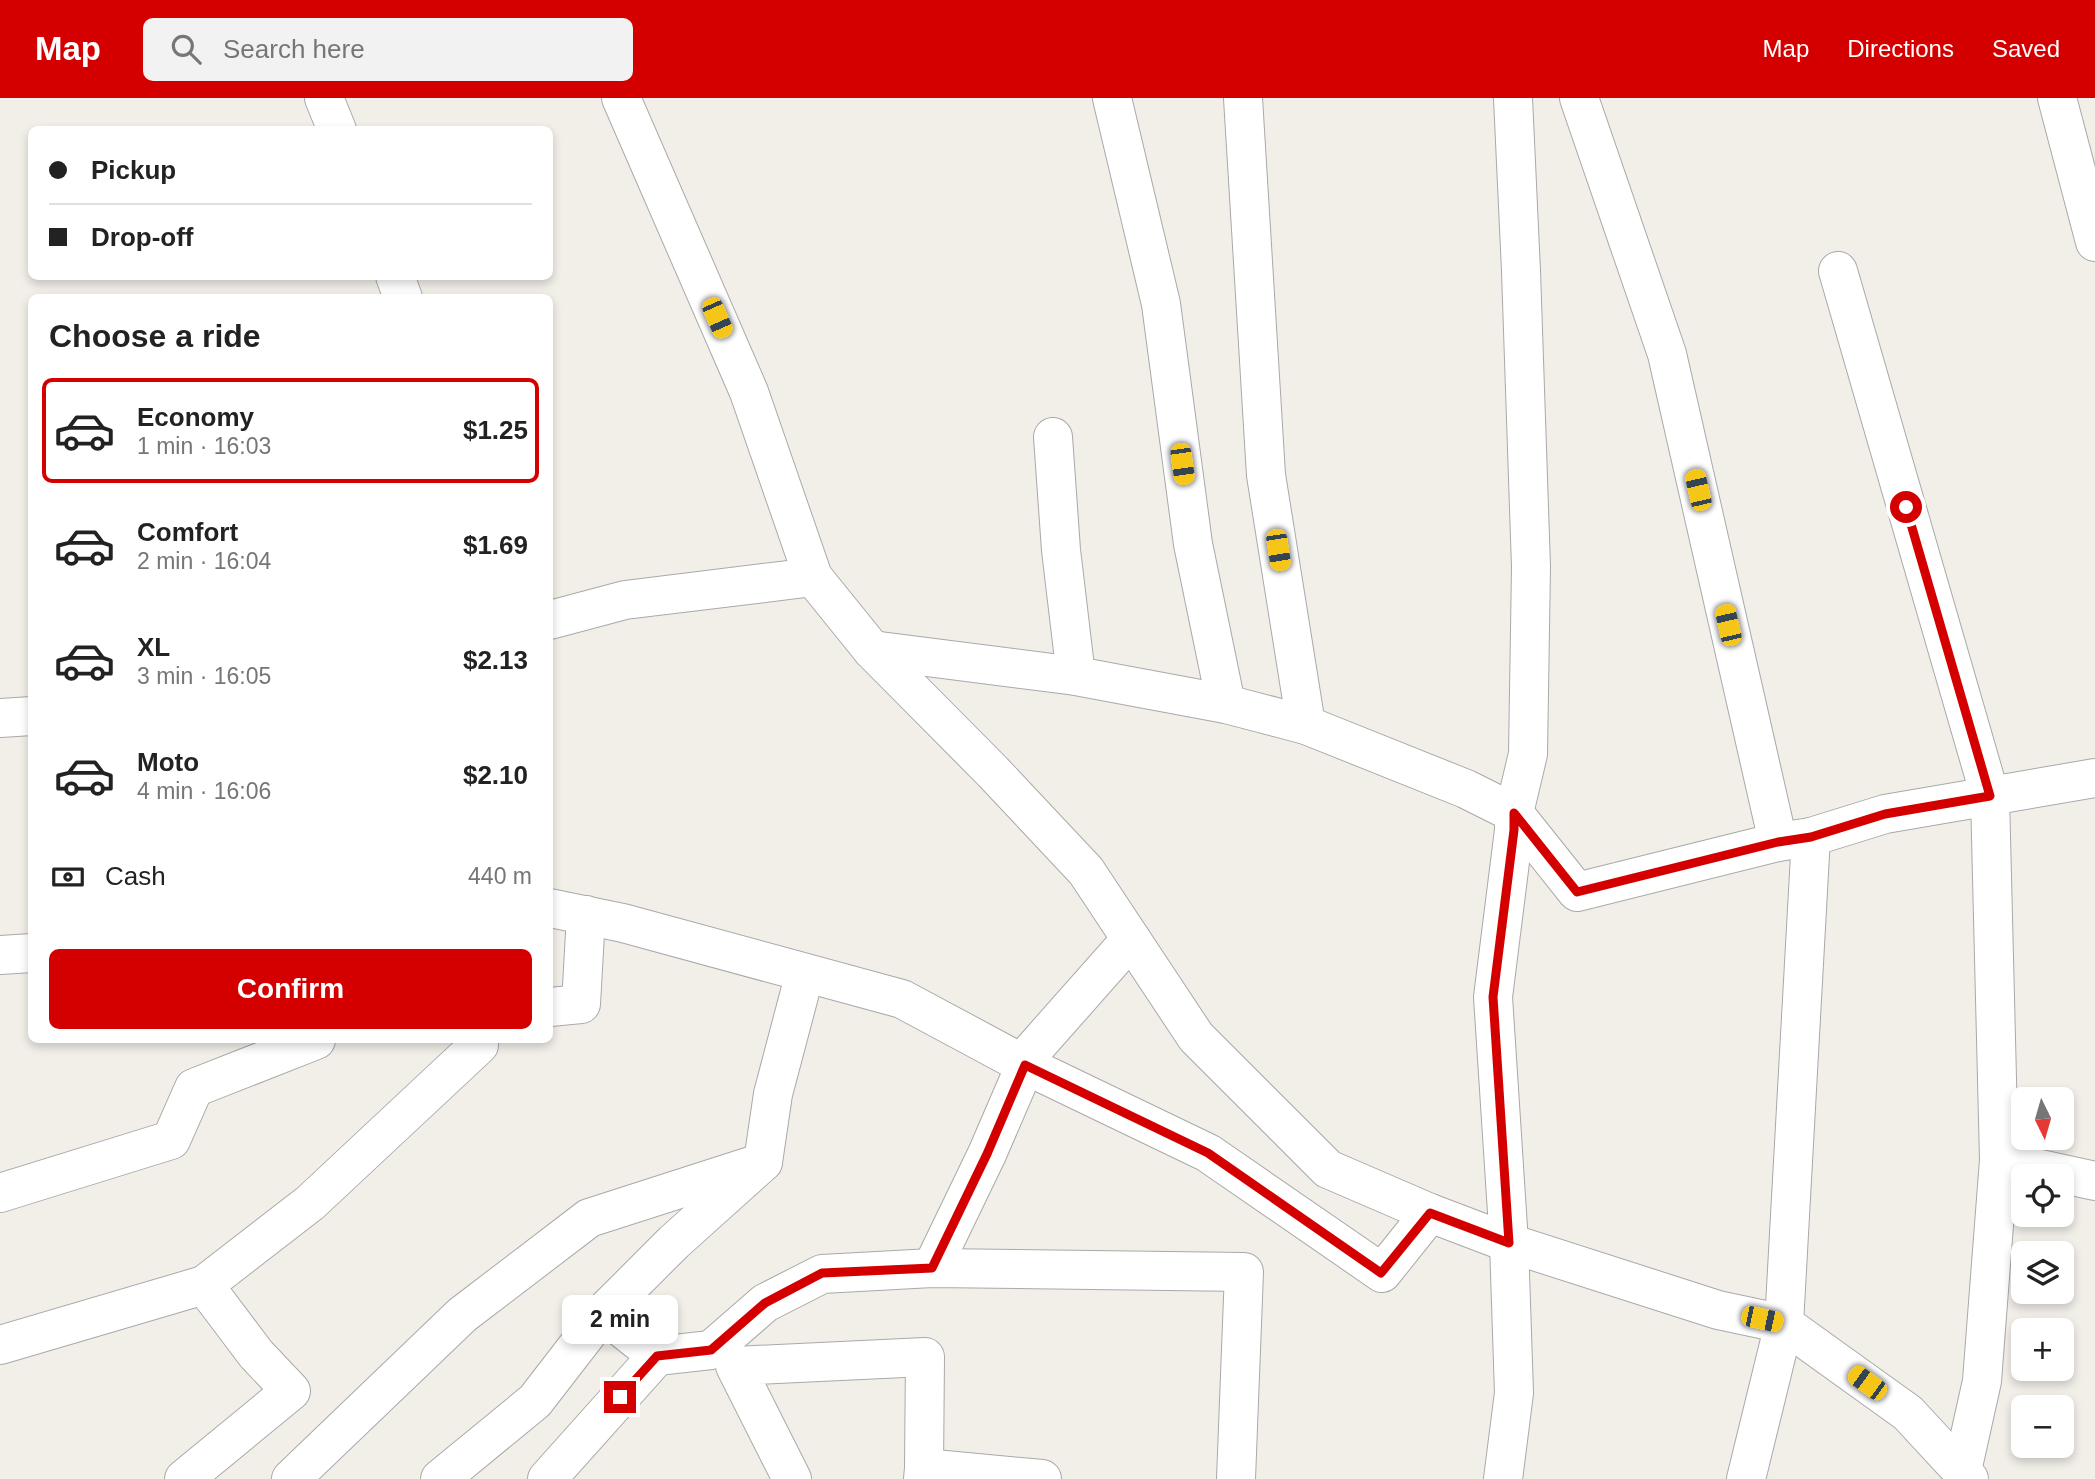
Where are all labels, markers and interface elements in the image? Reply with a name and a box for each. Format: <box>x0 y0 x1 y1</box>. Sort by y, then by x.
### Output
search box <box>143 18 633 81</box>
text: Map <box>35 30 101 67</box>
icon: search <box>167 30 205 68</box>
text: Search here <box>223 34 365 64</box>
text: Map <box>1763 35 1809 62</box>
text: Directions <box>1847 35 1954 62</box>
text: Saved <box>1992 35 2060 62</box>
text: Pickup <box>91 155 176 185</box>
text: Drop-off <box>91 222 194 252</box>
car <box>699 295 736 341</box>
text: Choose a ride <box>49 318 261 354</box>
icon: car <box>53 399 116 462</box>
text: Economy <box>137 402 254 432</box>
text: $1.25 <box>463 415 528 445</box>
text: 1 min · 16:03 <box>137 433 271 459</box>
car <box>1169 442 1196 486</box>
car <box>1684 467 1713 513</box>
route start <box>1890 491 1922 523</box>
icon: car <box>53 514 116 577</box>
text: Comfort <box>137 517 238 547</box>
car <box>1265 528 1292 572</box>
text: $1.69 <box>463 530 528 560</box>
text: 2 min · 16:04 <box>137 548 271 574</box>
car <box>1714 602 1743 648</box>
icon: car <box>53 629 116 692</box>
text: XL <box>137 632 170 662</box>
text: $2.13 <box>463 645 528 675</box>
text: 3 min · 16:05 <box>137 663 271 689</box>
icon: car <box>53 744 116 807</box>
text: Moto <box>137 747 199 777</box>
text: $2.10 <box>463 760 528 790</box>
text: 4 min · 16:06 <box>137 778 271 804</box>
icon: cash <box>49 858 87 896</box>
text: Cash <box>105 861 166 891</box>
text: 440 m <box>468 863 532 889</box>
button: Confirm <box>49 949 532 1029</box>
north arrow <box>2011 1087 2074 1150</box>
map controls <box>2011 1087 2074 1458</box>
button: locate <box>2011 1164 2074 1227</box>
button: layers <box>2011 1241 2074 1304</box>
callout: 2 min <box>562 1296 678 1344</box>
car <box>1740 1304 1785 1334</box>
text: 2 min <box>590 1306 650 1332</box>
button: + <box>2011 1318 2074 1381</box>
car <box>1844 1362 1891 1404</box>
route end <box>604 1381 636 1413</box>
button: − <box>2011 1395 2074 1458</box>

